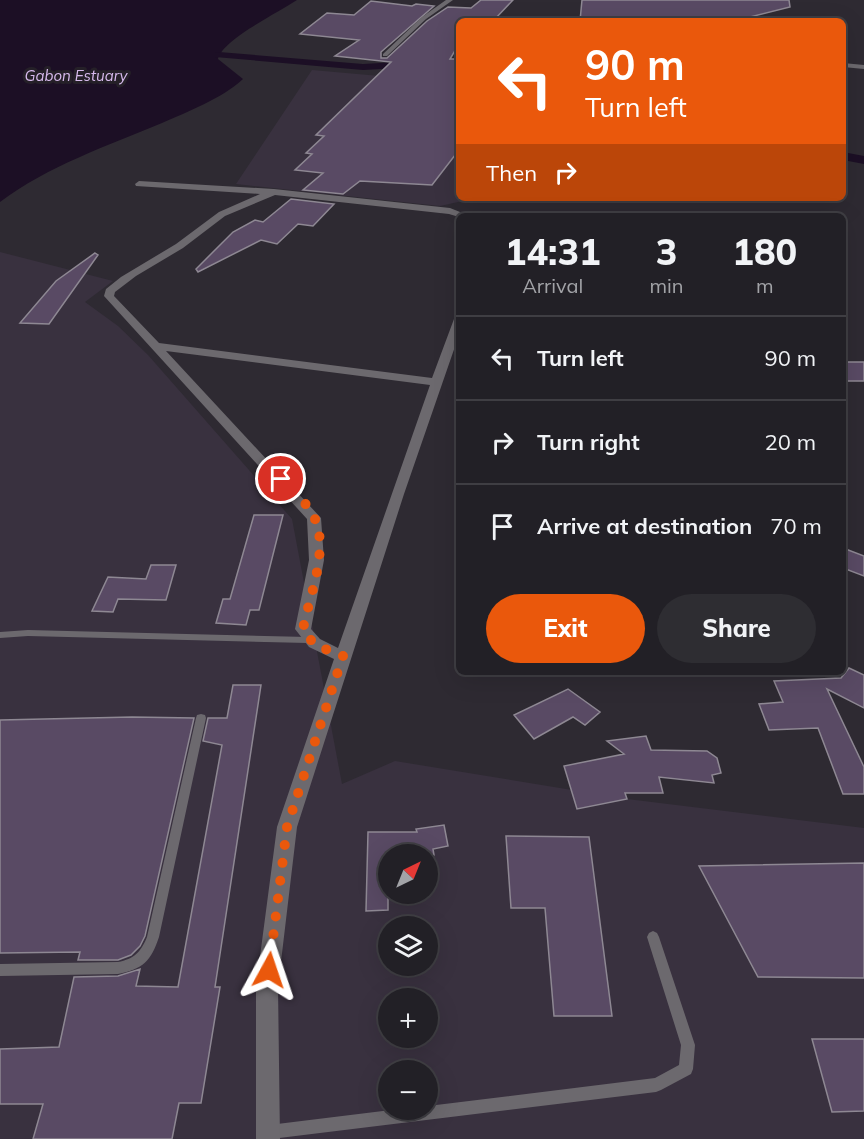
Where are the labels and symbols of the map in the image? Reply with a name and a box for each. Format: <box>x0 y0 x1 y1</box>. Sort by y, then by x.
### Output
water label: Gabon Estuary <box>24 66 129 85</box>
pin <box>255 453 306 504</box>
north arrow <box>378 844 438 904</box>
position arrow <box>237 938 301 1002</box>

